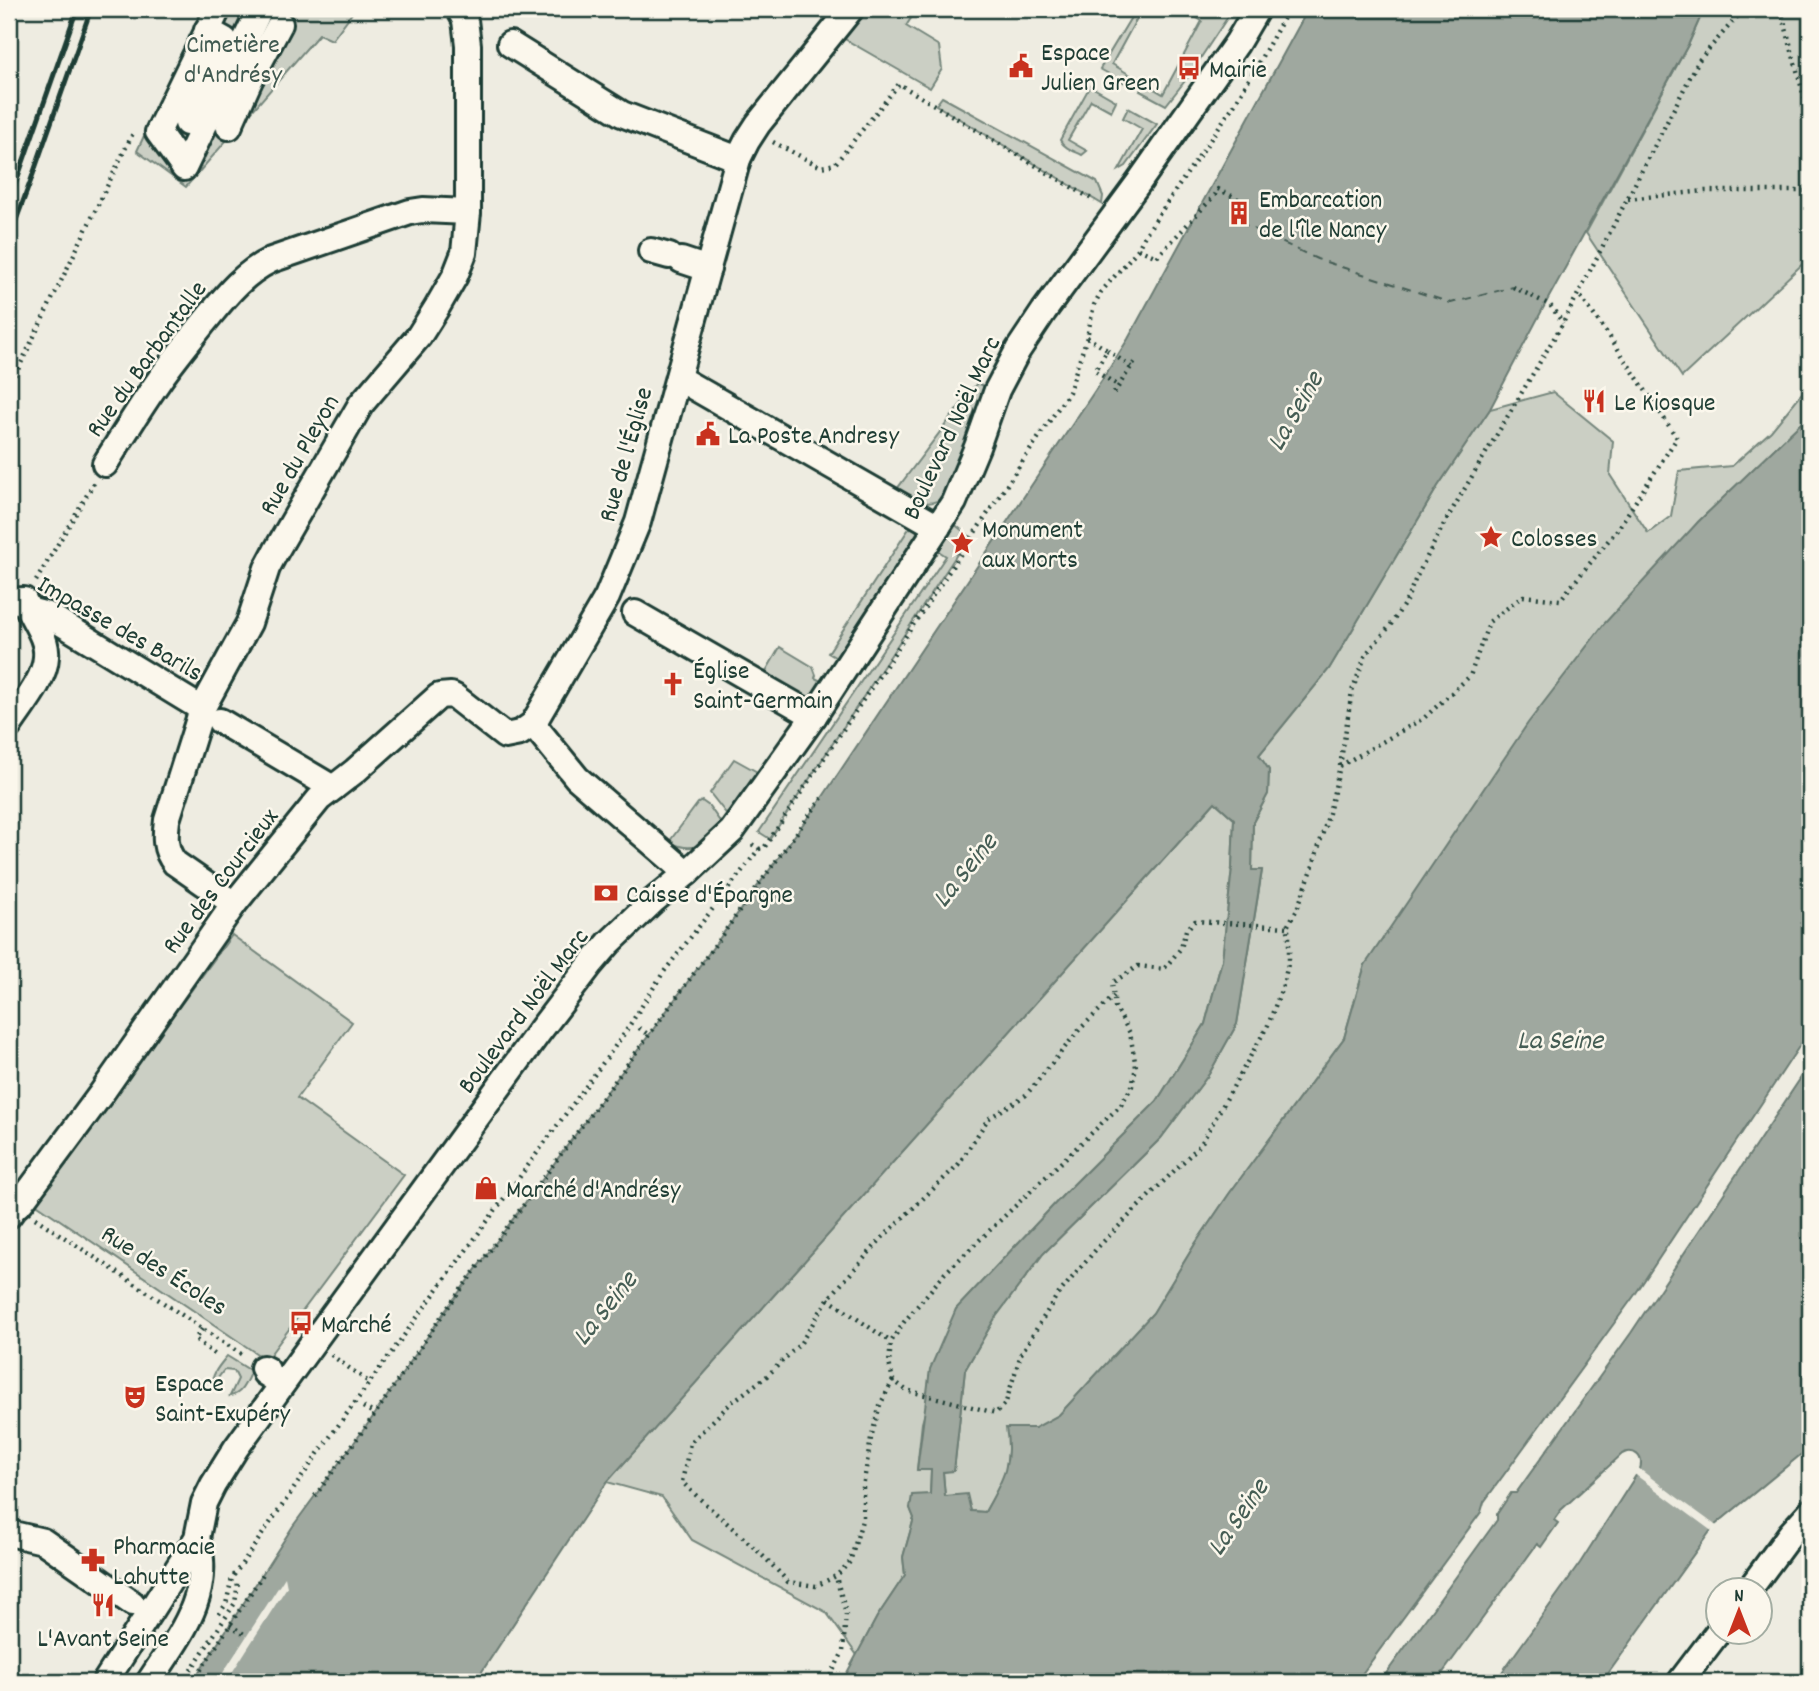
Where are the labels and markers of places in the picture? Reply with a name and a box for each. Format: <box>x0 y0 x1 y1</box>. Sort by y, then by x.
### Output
place label: Espace Julien Green <box>1041 36 1160 103</box>
public building icon: Espace Julien Green <box>1007 52 1035 80</box>
place label: Mairie <box>1209 53 1267 90</box>
bus stop icon: Mairie <box>1175 54 1203 82</box>
place label: Embarcation de l'île Nancy <box>1259 183 1387 250</box>
building icon: Embarcation de l'île Nancy <box>1225 199 1253 227</box>
place label: Le Kiosque <box>1614 386 1716 423</box>
restaurant icon: Le Kiosque <box>1580 387 1608 415</box>
place label: La Poste Andresy <box>728 419 900 456</box>
public building icon: La Poste Andresy <box>694 420 722 448</box>
place label: Monument aux Morts <box>982 513 1083 580</box>
place label: Colosses <box>1511 522 1597 559</box>
place icon: Colosses <box>1477 523 1505 551</box>
place icon: Monument aux Morts <box>948 529 976 557</box>
place label: Église Saint-Germain <box>693 654 833 721</box>
church icon: Église Saint-Germain <box>659 670 687 698</box>
place label: Caisse d'Épargne <box>626 878 793 915</box>
bank icon: Caisse d'Épargne <box>592 879 620 907</box>
place label: Marché d'Andrésy <box>506 1173 681 1210</box>
shop icon: Marché d'Andrésy <box>472 1174 500 1202</box>
place label: Marché <box>321 1308 392 1345</box>
bus stop icon: Marché <box>287 1309 315 1337</box>
place label: Espace Saint-Exupéry <box>155 1367 290 1434</box>
theatre icon: Espace Saint-Exupéry <box>121 1383 149 1411</box>
place label: Pharmacie Lahutte <box>113 1530 215 1597</box>
pharmacy icon: Pharmacie Lahutte <box>79 1546 107 1574</box>
restaurant icon: L'Avant Seine <box>89 1591 117 1619</box>
place label: L'Avant Seine <box>37 1622 169 1659</box>

